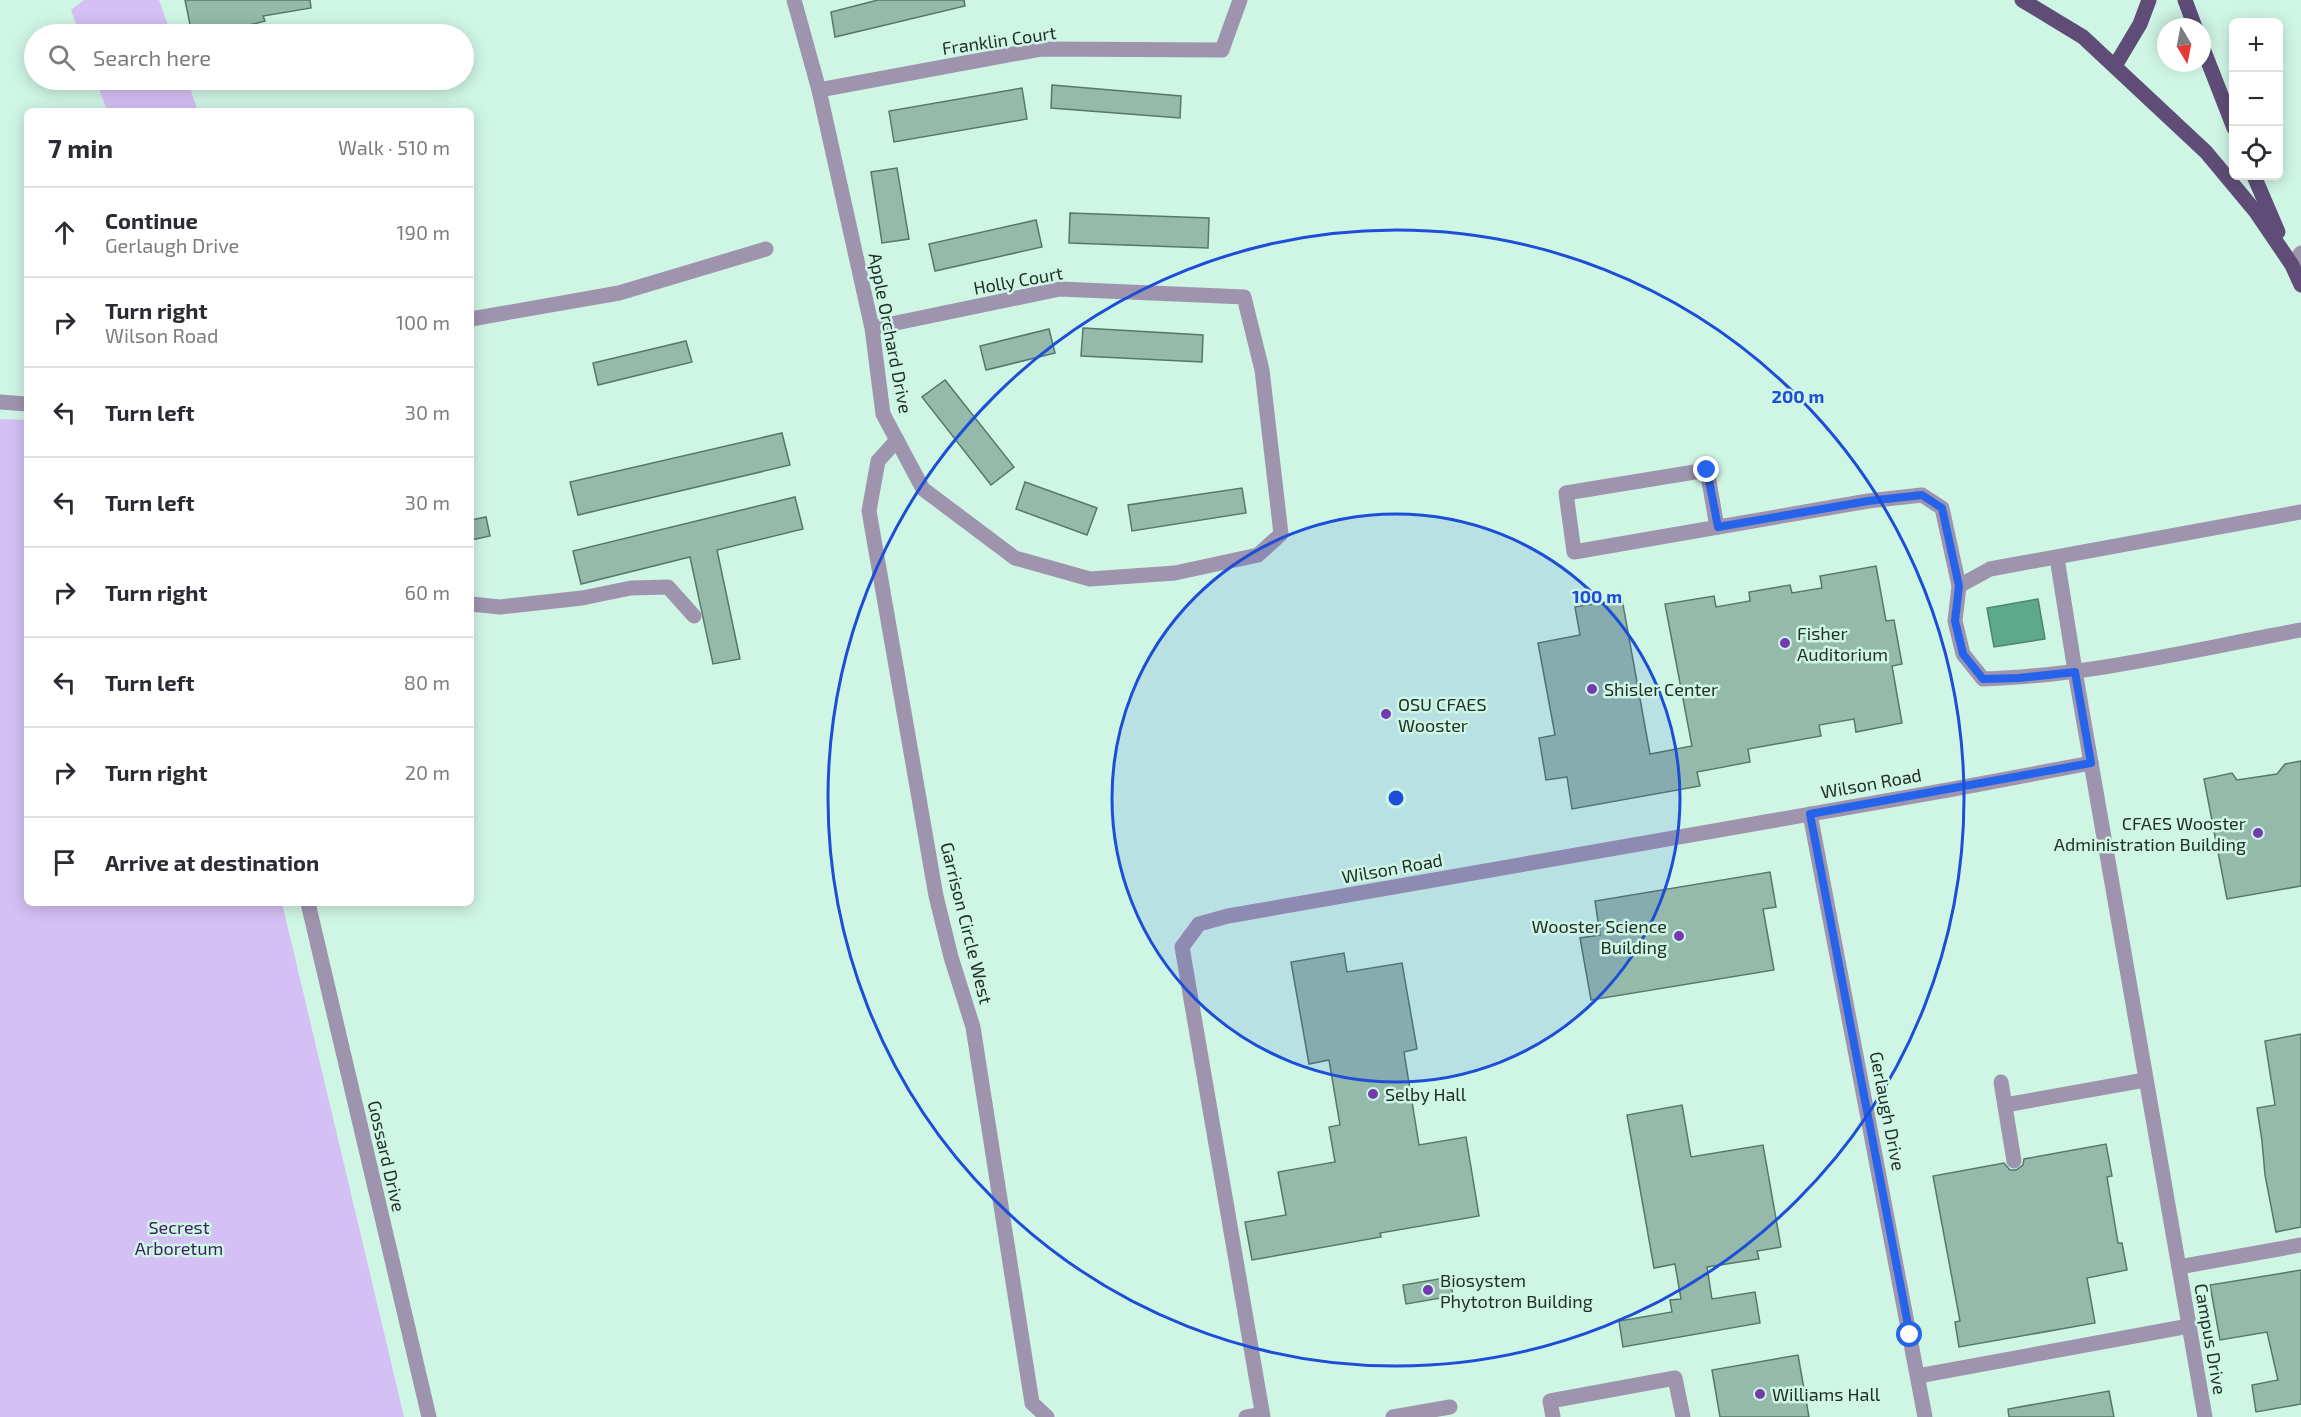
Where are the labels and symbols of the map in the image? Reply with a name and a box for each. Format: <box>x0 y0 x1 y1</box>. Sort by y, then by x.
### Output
north arrow <box>2157 18 2211 72</box>
street label: Franklin Court <box>940 21 1058 59</box>
street label: Apple Orchard Drive <box>865 251 917 415</box>
street label: Holly Court <box>972 261 1065 299</box>
text: 200 m <box>1772 385 1824 407</box>
route end <box>1693 456 1719 482</box>
text: 100 m <box>1572 585 1622 607</box>
place label: Fisher Auditorium <box>1797 622 1888 665</box>
marker: Fisher Auditorium <box>1778 636 1792 650</box>
place label: Shisler Center <box>1604 678 1718 700</box>
marker: Shisler Center <box>1585 682 1599 696</box>
place label: OSU CFAES Wooster <box>1398 693 1487 736</box>
marker: OSU CFAES Wooster <box>1379 707 1393 721</box>
street label: Wilson Road <box>1819 763 1923 803</box>
centre of rings <box>1386 788 1406 808</box>
place label: CFAES Wooster Administration Building <box>2054 812 2246 855</box>
marker: CFAES Wooster Administration Building <box>2251 826 2265 840</box>
street label: Garrison Circle West <box>936 840 998 1006</box>
street label: Wilson Road <box>1340 848 1444 888</box>
place label: Wooster Science Building <box>1531 915 1667 958</box>
marker: Wooster Science Building <box>1672 929 1686 943</box>
street label: Gerlaugh Drive <box>1866 1050 1910 1172</box>
place label: Selby Hall <box>1385 1083 1467 1105</box>
marker: Selby Hall <box>1366 1087 1380 1101</box>
street label: Gossard Drive <box>363 1098 411 1214</box>
park label: Secrest Arboretum <box>135 1216 223 1259</box>
place label: Biosystem Phytotron Building <box>1440 1269 1593 1312</box>
street label: Campus Drive <box>2190 1282 2232 1396</box>
marker: Biosystem Phytotron Building <box>1421 1283 1435 1297</box>
route start <box>1896 1321 1922 1347</box>
place label: Williams Hall <box>1772 1383 1881 1405</box>
marker: Williams Hall <box>1753 1387 1767 1401</box>

